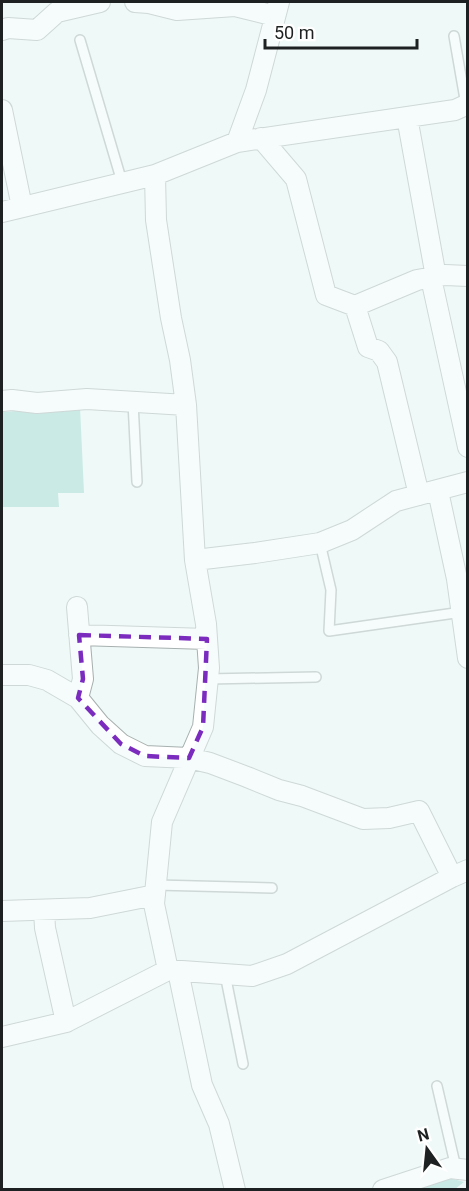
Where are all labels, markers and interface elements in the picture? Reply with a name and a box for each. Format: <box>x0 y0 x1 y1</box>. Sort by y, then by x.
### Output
scale bar <box>265 12 416 50</box>
text: 50 m <box>274 22 314 43</box>
north arrow <box>397 1119 457 1179</box>
text: N <box>415 1124 431 1146</box>

